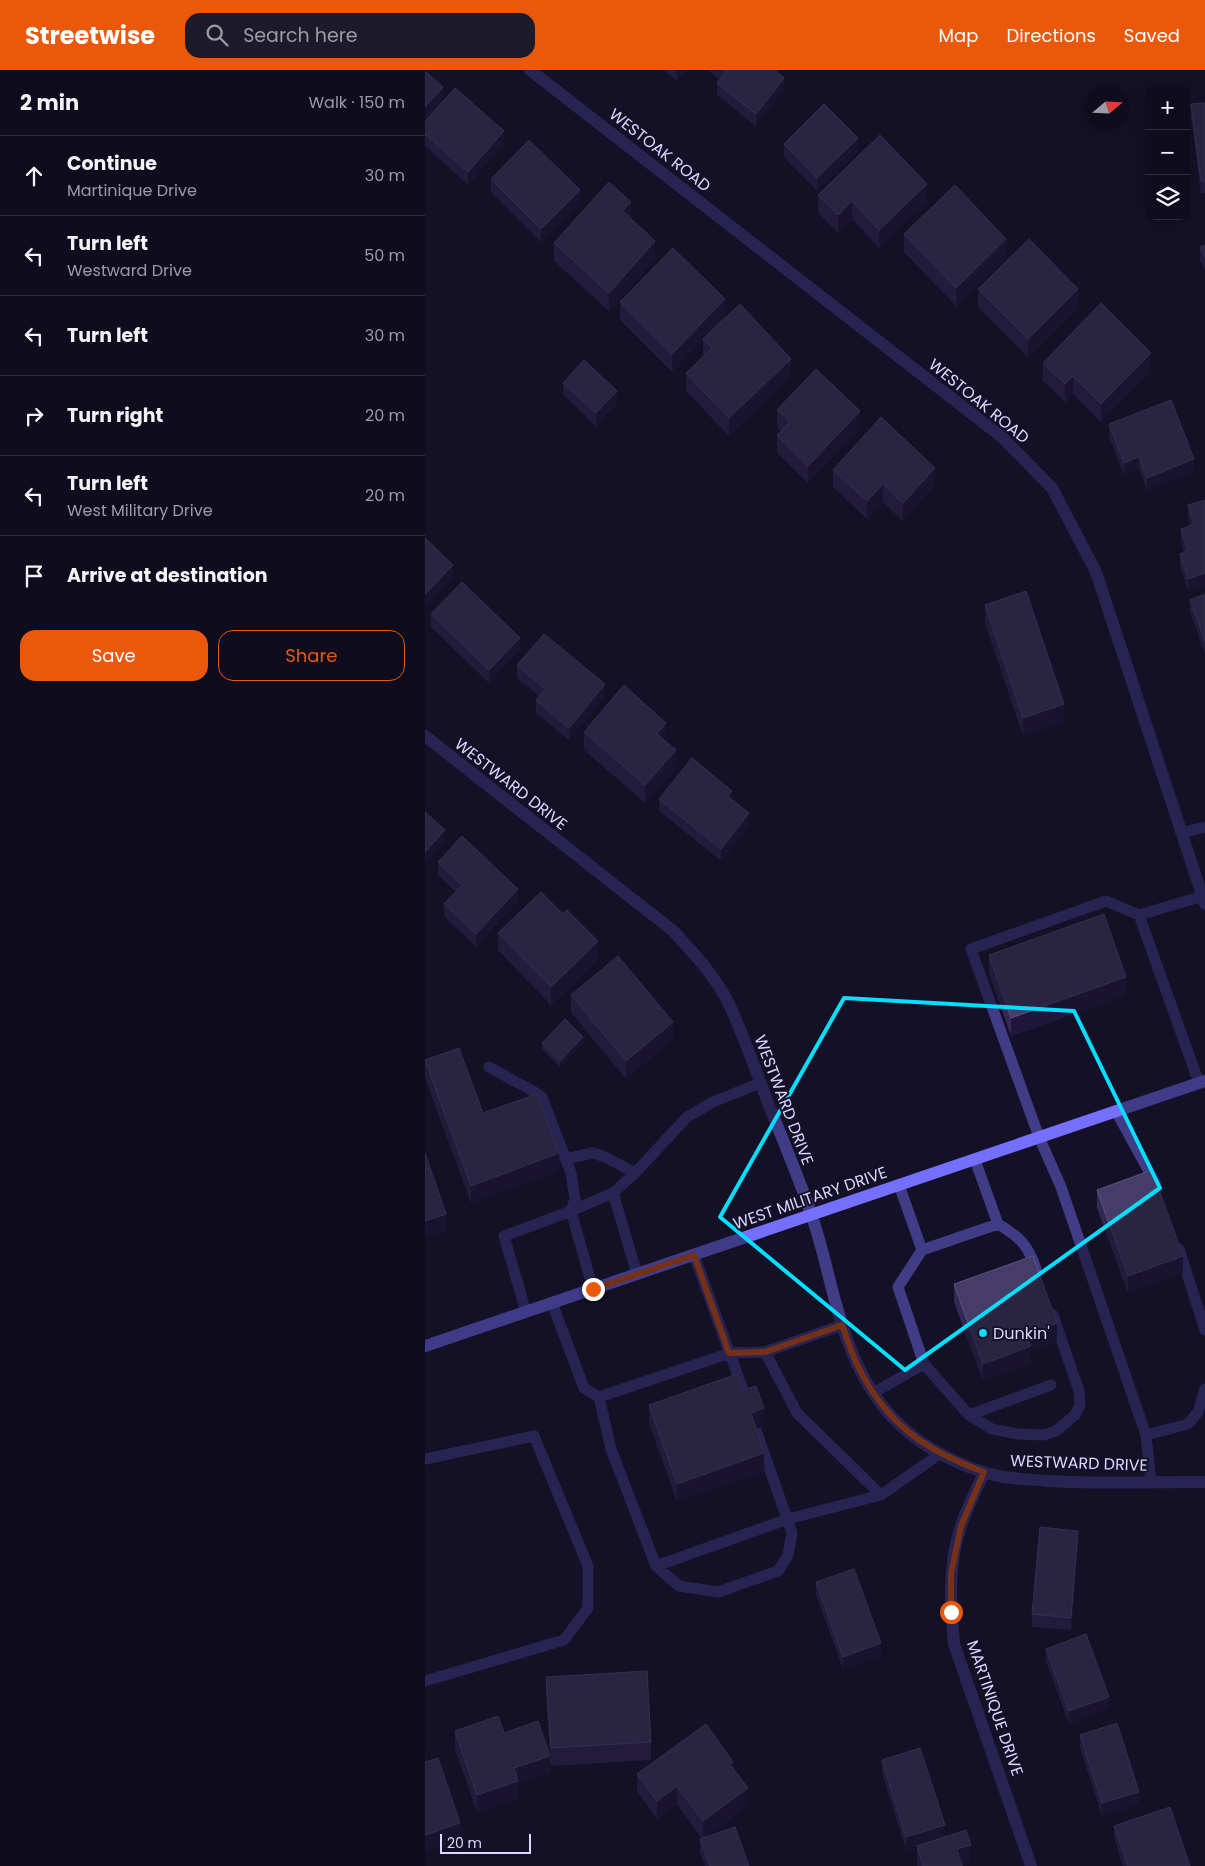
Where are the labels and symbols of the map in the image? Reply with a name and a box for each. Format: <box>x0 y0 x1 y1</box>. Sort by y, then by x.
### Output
north arrow <box>1085 85 1130 130</box>
street label: WESTOAK ROAD <box>604 103 716 197</box>
street label: WESTOAK ROAD <box>924 353 1034 449</box>
street label: WESTWARD DRIVE <box>450 733 572 835</box>
street label: WESTWARD DRIVE <box>749 1032 819 1168</box>
street label: WEST MILITARY DRIVE <box>730 1161 890 1235</box>
route end <box>582 1278 605 1301</box>
place label: Dunkin' <box>993 1322 1050 1345</box>
marker: Dunkin' <box>977 1327 989 1339</box>
street label: WESTWARD DRIVE <box>1010 1449 1148 1477</box>
route start <box>940 1601 963 1624</box>
street label: MARTINIQUE DRIVE <box>961 1637 1029 1779</box>
scale bar <box>440 1831 531 1854</box>

